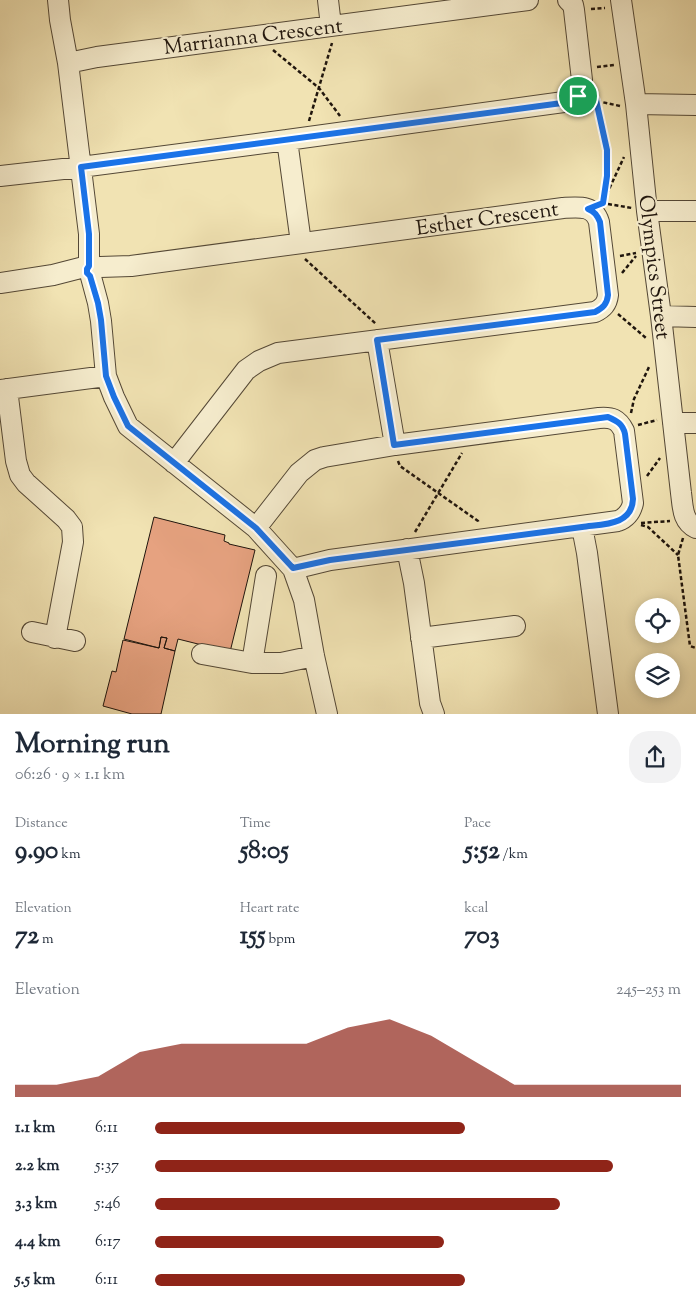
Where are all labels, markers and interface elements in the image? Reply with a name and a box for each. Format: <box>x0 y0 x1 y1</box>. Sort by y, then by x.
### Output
street label: Marrianna Crescent <box>162 12 345 64</box>
pin <box>557 75 599 117</box>
icon: arrive <box>564 82 592 110</box>
street label: Olympics Street <box>629 193 677 341</box>
street label: Esther Crescent <box>414 195 560 245</box>
map controls <box>635 598 680 698</box>
button: locate <box>635 598 680 643</box>
button: layers <box>635 653 680 698</box>
text: Morning run <box>15 725 170 765</box>
button: share <box>629 731 681 783</box>
text: 06:26 · 9 × 1.1 km <box>15 764 125 787</box>
text: Distance <box>15 814 68 834</box>
text: Time <box>240 814 271 834</box>
text: Pace <box>464 814 491 834</box>
text: 9.90 <box>15 834 58 870</box>
text: 58:05 <box>240 834 289 870</box>
text: 5:52 <box>464 834 500 870</box>
text: km <box>58 845 81 865</box>
text: /km <box>500 845 528 865</box>
text: Elevation <box>15 899 72 919</box>
text: Heart rate <box>240 899 299 919</box>
text: kcal <box>464 899 488 919</box>
text: 72 <box>15 919 39 955</box>
text: 155 <box>240 919 265 955</box>
text: 703 <box>464 919 500 955</box>
text: m <box>39 930 54 950</box>
text: bpm <box>265 930 295 950</box>
text: Elevation <box>15 979 80 1002</box>
text: 245–253 m <box>616 979 681 1002</box>
text: 1.1 km <box>15 1117 55 1140</box>
text: 6:11 <box>95 1117 118 1140</box>
text: 2.2 km <box>15 1155 59 1178</box>
text: 5:37 <box>95 1155 119 1178</box>
text: 3.3 km <box>15 1193 57 1216</box>
text: 5:46 <box>95 1193 121 1216</box>
text: 4.4 km <box>15 1231 61 1254</box>
text: 6:17 <box>95 1231 120 1254</box>
text: 5.5 km <box>15 1269 55 1292</box>
text: 6:11 <box>95 1269 118 1292</box>

